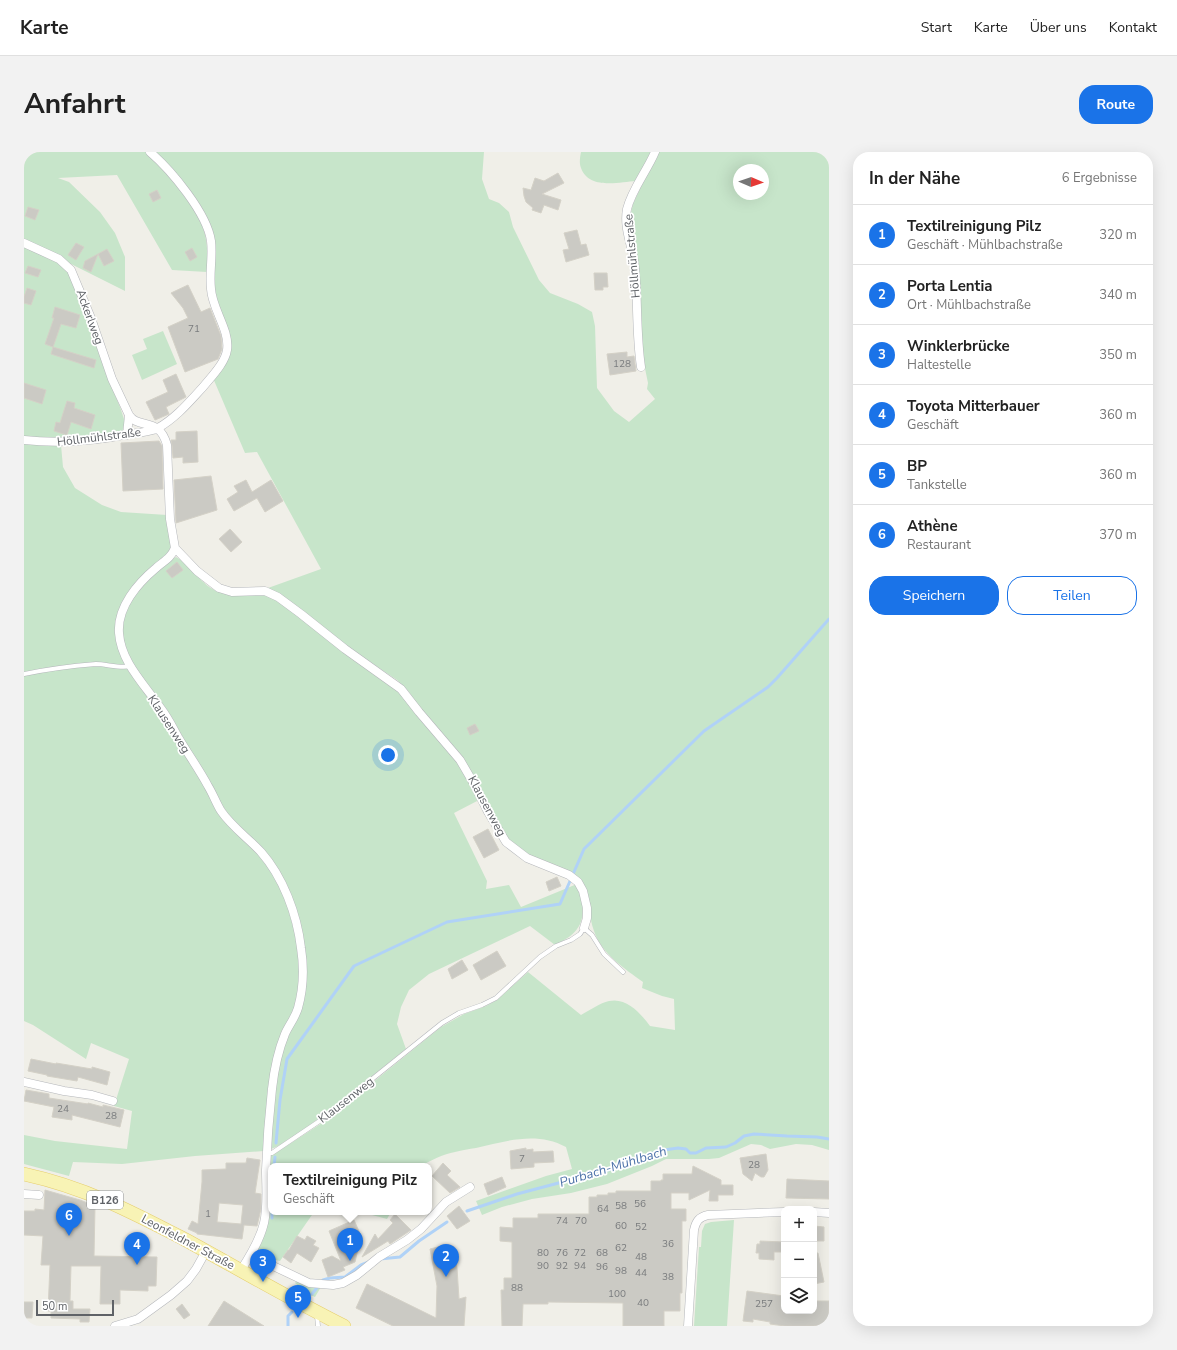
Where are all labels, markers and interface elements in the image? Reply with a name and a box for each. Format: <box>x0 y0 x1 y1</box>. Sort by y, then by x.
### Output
text: Karte <box>20 15 69 41</box>
text: Start <box>921 18 952 37</box>
text: Karte <box>974 18 1008 37</box>
text: Über uns <box>1030 18 1087 37</box>
text: Kontakt <box>1109 18 1157 37</box>
text: Anfahrt <box>24 85 125 123</box>
button: Route <box>1079 85 1153 124</box>
north arrow <box>733 164 769 200</box>
text: In der Nähe <box>869 167 960 190</box>
text: 6 Ergebnisse <box>1062 169 1137 187</box>
street label: Höllmühlstraße <box>620 213 644 299</box>
text: Textilreinigung Pilz <box>907 216 1041 236</box>
text: 1 <box>878 226 886 244</box>
text: 320 m <box>1099 226 1137 244</box>
text: Geschäft · Mühlbachstraße <box>907 236 1063 254</box>
text: Porta Lentia <box>907 276 992 296</box>
text: 2 <box>878 286 886 304</box>
text: 340 m <box>1099 286 1137 304</box>
street label: Ackerlweg <box>73 287 107 347</box>
text: Ort · Mühlbachstraße <box>907 296 1031 314</box>
house number: 71 <box>188 322 200 336</box>
text: Winklerbrücke <box>907 336 1010 356</box>
text: 3 <box>878 346 886 364</box>
text: 350 m <box>1099 346 1137 364</box>
text: Haltestelle <box>907 356 971 374</box>
house number: 128 <box>613 357 631 371</box>
text: Toyota Mitterbauer <box>907 396 1040 416</box>
text: 4 <box>878 406 886 424</box>
text: 360 m <box>1099 406 1137 424</box>
text: Geschäft <box>907 416 958 434</box>
street label: Höllmühlstraße <box>56 424 142 450</box>
text: BP <box>907 456 927 476</box>
text: 5 <box>878 466 886 484</box>
text: 360 m <box>1099 466 1137 484</box>
text: Tankstelle <box>907 476 967 494</box>
text: Athène <box>907 516 958 536</box>
text: 6 <box>878 526 886 544</box>
text: 370 m <box>1099 526 1137 544</box>
text: Restaurant <box>907 536 971 554</box>
button: Speichern <box>869 576 999 615</box>
button: Teilen <box>1007 576 1137 615</box>
street label: Klausenweg <box>144 692 194 756</box>
your location <box>378 745 398 765</box>
street label: Klausenweg <box>464 773 510 839</box>
street label: Klausenweg <box>315 1073 377 1127</box>
house number: 24 <box>57 1102 69 1116</box>
house number: 28 <box>105 1109 117 1123</box>
water label: Purbach-Mühlbach <box>557 1142 669 1192</box>
house number: 7 <box>519 1152 525 1166</box>
house number: 28 <box>748 1158 760 1172</box>
popup <box>268 1163 432 1215</box>
text: Textilreinigung Pilz <box>283 1170 417 1190</box>
text: Geschäft <box>283 1190 334 1208</box>
road number: B126 <box>87 1191 123 1209</box>
house number: 56 <box>634 1197 646 1211</box>
house number: 58 <box>615 1199 627 1213</box>
house number: 64 <box>597 1202 609 1216</box>
pin: 6 <box>56 1203 82 1236</box>
map controls <box>781 1206 817 1314</box>
button: + <box>781 1206 817 1242</box>
house number: 1 <box>205 1207 211 1221</box>
street label: Leonfeldner Straße <box>139 1211 237 1273</box>
house number: 74 <box>556 1214 568 1228</box>
house number: 70 <box>575 1214 587 1228</box>
house number: 60 <box>615 1219 627 1233</box>
house number: 52 <box>635 1220 647 1234</box>
pin: 1 <box>337 1228 363 1261</box>
pin: 4 <box>124 1232 150 1265</box>
house number: 36 <box>662 1237 674 1251</box>
house number: 62 <box>615 1241 627 1255</box>
button: − <box>781 1242 817 1278</box>
pin: 2 <box>433 1244 459 1277</box>
house number: 80 <box>537 1246 549 1260</box>
house number: 76 <box>556 1246 568 1260</box>
house number: 72 <box>574 1246 586 1260</box>
house number: 68 <box>596 1246 608 1260</box>
pin: 3 <box>250 1249 276 1282</box>
house number: 48 <box>635 1250 647 1264</box>
house number: 90 <box>537 1259 549 1273</box>
house number: 92 <box>556 1259 568 1273</box>
house number: 94 <box>574 1259 586 1273</box>
house number: 96 <box>596 1260 608 1274</box>
house number: 98 <box>615 1264 627 1278</box>
house number: 44 <box>635 1266 647 1280</box>
house number: 38 <box>662 1270 674 1284</box>
button: layers <box>781 1278 817 1314</box>
house number: 88 <box>511 1281 523 1295</box>
pin: 5 <box>285 1285 311 1318</box>
house number: 100 <box>608 1287 626 1301</box>
house number: 40 <box>637 1296 649 1310</box>
house number: 257 <box>755 1297 773 1311</box>
scale bar <box>36 1298 114 1317</box>
text: 50 m <box>42 1299 67 1314</box>

